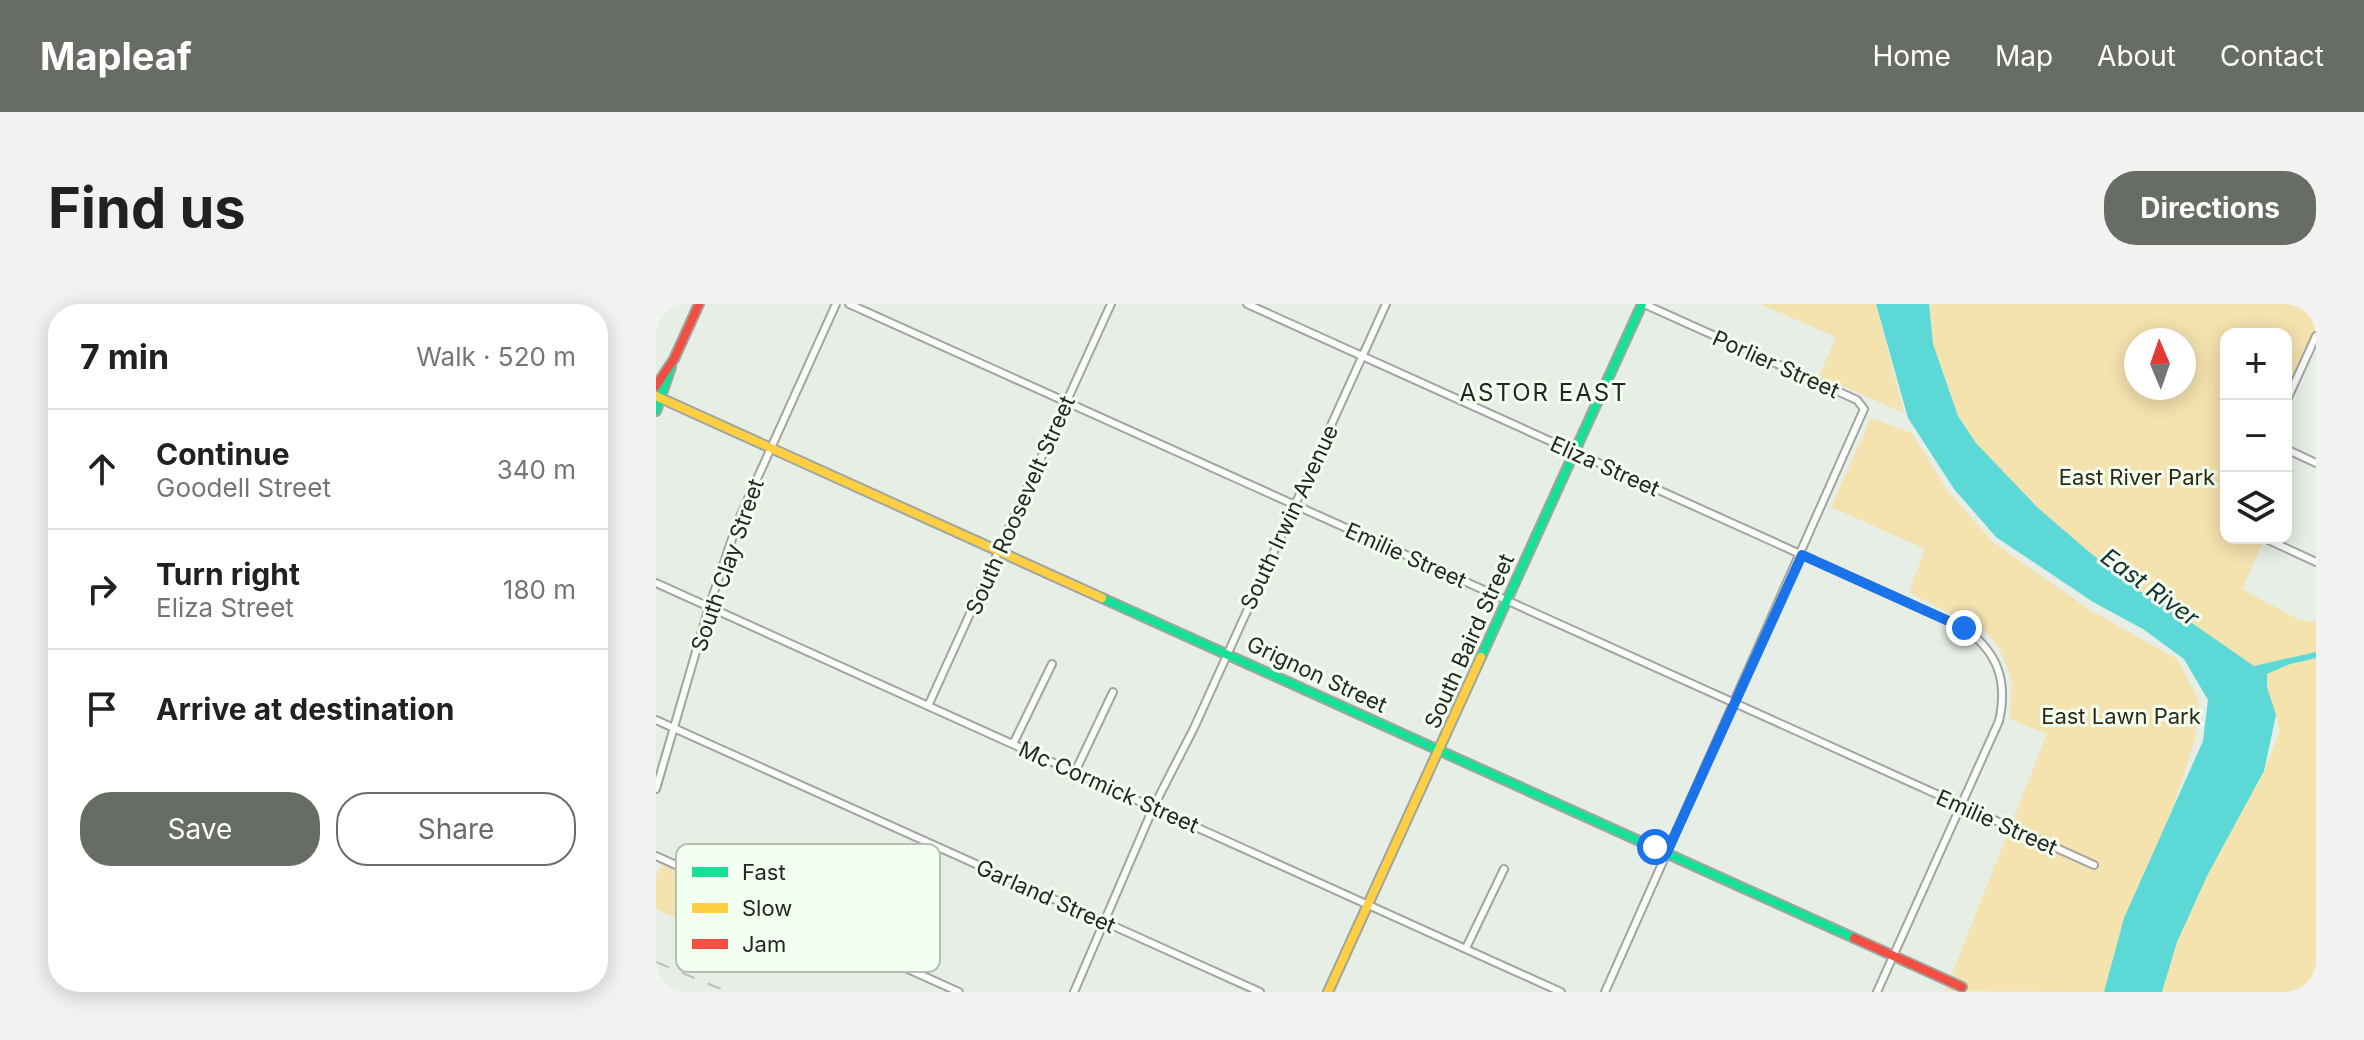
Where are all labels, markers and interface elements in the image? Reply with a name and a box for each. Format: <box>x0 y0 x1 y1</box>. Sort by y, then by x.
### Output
text: Mapleaf <box>40 33 192 79</box>
text: Home <box>1872 39 1951 73</box>
text: Map <box>1995 39 2053 73</box>
text: About <box>2097 39 2176 73</box>
text: Contact <box>2220 39 2324 73</box>
button: Directions <box>2104 171 2316 245</box>
text: Find us <box>48 174 246 242</box>
street label: Porlier Street <box>1709 325 1843 403</box>
north arrow <box>2124 328 2196 400</box>
map controls <box>2220 328 2292 544</box>
button: + <box>2220 328 2292 400</box>
text: 7 min <box>80 336 169 377</box>
text: Walk · 520 m <box>416 341 576 372</box>
district label: ASTOR EAST <box>1459 378 1629 407</box>
street label: South Roosevelt Street <box>960 392 1080 618</box>
button: − <box>2220 400 2292 472</box>
street label: South Irwin Avenue <box>1235 420 1343 614</box>
street label: Eliza Street <box>1546 430 1664 502</box>
text: Continue <box>156 436 290 472</box>
icon: ahead <box>80 447 124 491</box>
text: 340 m <box>497 454 576 485</box>
park label: East River Park <box>2059 464 2215 490</box>
text: Goodell Street <box>156 472 331 503</box>
button: layers <box>2220 472 2292 544</box>
street label: South Clay Street <box>685 475 769 655</box>
street label: Emilie Street <box>1342 517 1470 593</box>
water label: East River <box>2096 542 2205 633</box>
street label: South Baird Street <box>1419 550 1519 732</box>
text: Turn right <box>156 556 300 592</box>
icon: right <box>80 567 124 611</box>
text: 180 m <box>503 574 576 605</box>
text: Eliza Street <box>156 592 294 623</box>
route end <box>1946 610 1982 646</box>
street label: Grignon Street <box>1243 630 1391 718</box>
icon: arrive <box>80 687 124 731</box>
text: Arrive at destination <box>156 691 454 727</box>
park label: East Lawn Park <box>2041 703 2201 729</box>
street label: Mc Cormick Street <box>1015 736 1203 838</box>
street label: Emilie Street <box>1933 784 2061 860</box>
button: Save <box>80 792 320 866</box>
button: Share <box>336 792 576 866</box>
route start <box>1637 829 1673 865</box>
legend <box>676 844 940 972</box>
street label: Garland Street <box>972 854 1120 938</box>
text: Fast <box>742 859 786 885</box>
text: Slow <box>742 895 792 921</box>
text: Jam <box>742 931 786 957</box>

